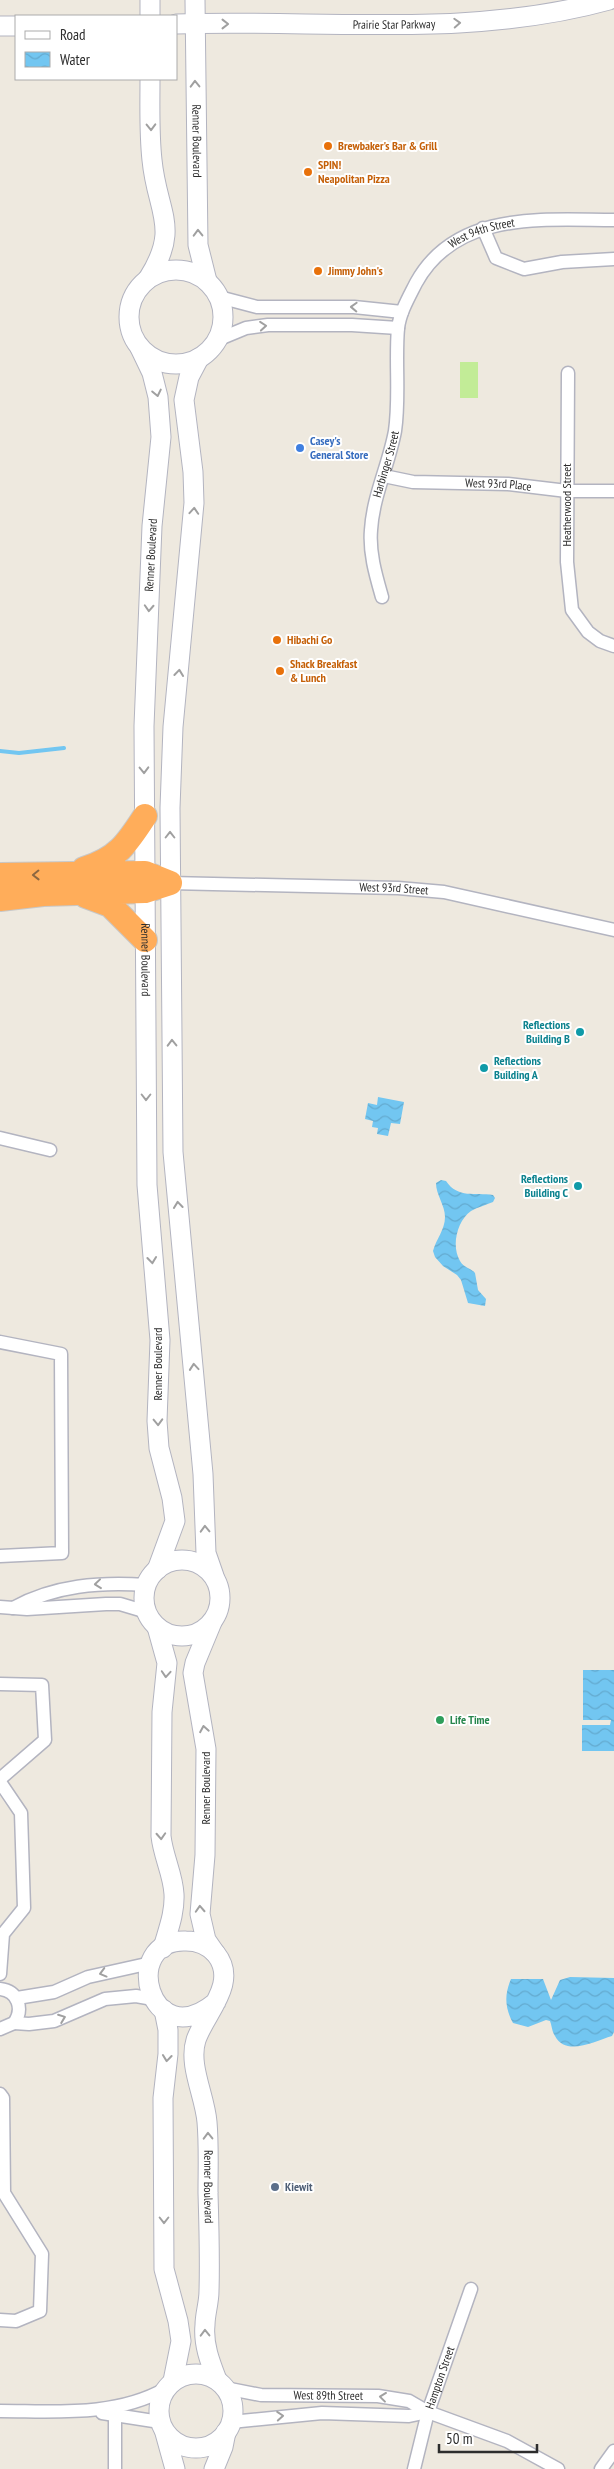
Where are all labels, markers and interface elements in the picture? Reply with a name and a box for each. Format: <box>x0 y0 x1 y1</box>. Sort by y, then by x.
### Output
legend <box>15 15 178 80</box>
street label: Prairie Star Parkway <box>353 16 436 32</box>
one-way arrow <box>454 17 462 28</box>
one-way arrow <box>221 18 229 29</box>
text: Road <box>60 25 86 44</box>
text: Water <box>60 50 91 69</box>
one-way arrow <box>190 79 200 87</box>
street label: Renner Boulevard <box>189 104 205 178</box>
one-way arrow <box>145 124 156 132</box>
place label: Brewbaker's Bar & Grill <box>338 138 437 153</box>
marker: Brewbaker's Bar & Grill <box>322 140 334 152</box>
place label: SPIN! Neapolitan Pizza <box>318 157 390 186</box>
marker: SPIN! Neapolitan Pizza <box>302 166 314 178</box>
street label: West 94th Street <box>445 214 516 251</box>
one-way arrow <box>192 229 203 237</box>
place label: Jimmy John's <box>327 263 383 278</box>
marker: Jimmy John's <box>312 265 324 277</box>
one-way arrow <box>349 302 357 313</box>
one-way arrow <box>259 320 267 331</box>
one-way arrow <box>151 389 161 398</box>
street label: Harbinger Street <box>369 429 402 499</box>
place label: Casey's General Store <box>310 433 368 462</box>
marker: Casey's General Store <box>294 442 306 454</box>
street label: Heatherwood Street <box>559 463 574 546</box>
street label: West 93rd Place <box>465 475 532 494</box>
one-way arrow <box>188 506 199 514</box>
street label: Renner Boulevard <box>141 518 160 592</box>
one-way arrow <box>143 604 154 612</box>
place label: Hibachi Go <box>287 632 333 647</box>
marker: Hibachi Go <box>271 634 283 646</box>
place label: Shack Breakfast & Lunch <box>290 656 358 685</box>
marker: Shack Breakfast & Lunch <box>274 665 286 677</box>
one-way arrow <box>173 668 184 676</box>
one-way arrow <box>139 766 149 774</box>
one-way arrow <box>165 830 175 838</box>
one-way arrow <box>32 870 40 880</box>
street label: West 93rd Street <box>359 879 430 898</box>
street label: Renner Boulevard <box>138 923 154 996</box>
place label: Reflections Building B <box>523 1017 570 1046</box>
marker: Reflections Building B <box>574 1026 586 1038</box>
one-way arrow <box>167 1039 177 1046</box>
place label: Reflections Building A <box>494 1053 541 1082</box>
marker: Reflections Building A <box>478 1062 490 1074</box>
one-way arrow <box>141 1094 151 1102</box>
place label: Reflections Building C <box>521 1171 569 1200</box>
marker: Reflections Building C <box>572 1180 584 1192</box>
one-way arrow <box>173 1201 184 1209</box>
one-way arrow <box>146 1256 157 1264</box>
street label: Renner Boulevard <box>150 1327 165 1401</box>
one-way arrow <box>189 1362 200 1370</box>
one-way arrow <box>153 1418 163 1426</box>
one-way arrow <box>199 1525 210 1533</box>
one-way arrow <box>94 1578 102 1589</box>
one-way arrow <box>161 1670 172 1678</box>
place label: Life Time <box>450 1712 490 1727</box>
marker: Life Time <box>434 1714 446 1726</box>
one-way arrow <box>199 1725 209 1734</box>
street label: Renner Boulevard <box>198 1751 213 1825</box>
one-way arrow <box>156 1833 167 1841</box>
one-way arrow <box>195 1904 206 1912</box>
one-way arrow <box>100 1967 108 1977</box>
one-way arrow <box>57 2013 66 2024</box>
one-way arrow <box>162 2054 173 2062</box>
one-way arrow <box>203 2131 213 2139</box>
street label: Renner Boulevard <box>201 2150 217 2224</box>
place label: Kiewit <box>285 2179 313 2194</box>
marker: Kiewit <box>269 2181 281 2193</box>
one-way arrow <box>159 2216 169 2224</box>
one-way arrow <box>200 2328 210 2336</box>
street label: Hampton Street <box>422 2344 458 2411</box>
street label: West 89th Street <box>294 2387 364 2403</box>
one-way arrow <box>378 2392 386 2403</box>
one-way arrow <box>276 2411 284 2422</box>
scale bar <box>439 2422 536 2454</box>
text: 50 m <box>446 2429 472 2448</box>

